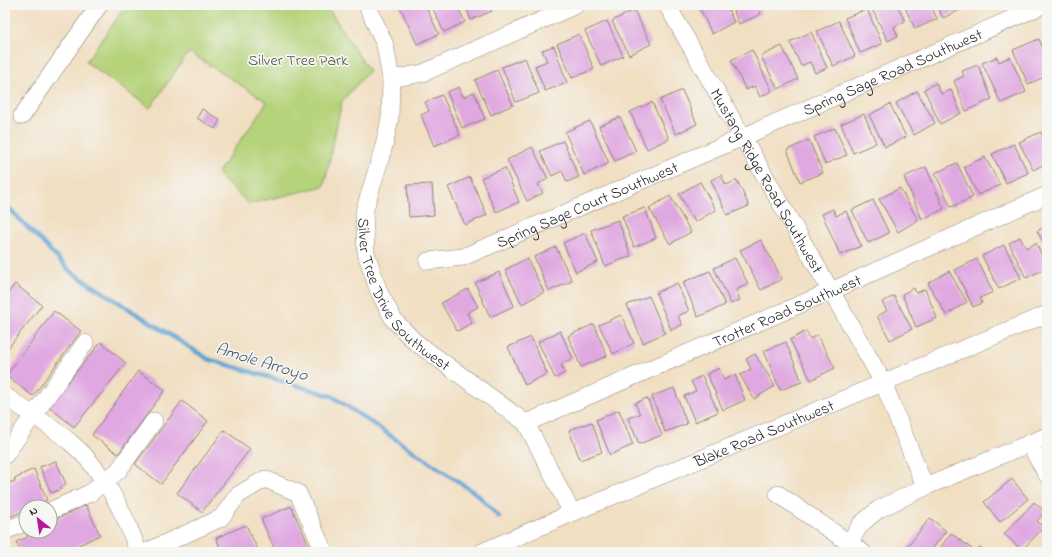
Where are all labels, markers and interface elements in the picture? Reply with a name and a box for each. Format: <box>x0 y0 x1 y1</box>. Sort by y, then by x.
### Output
street label: Spring Sage Road Southwest <box>799 23 987 123</box>
park label: Silver Tree Park <box>248 49 349 73</box>
street label: Mustang Ridge Road Southwest <box>703 84 829 279</box>
street label: Spring Sage Court Southwest <box>493 156 683 255</box>
street label: Silver Tree Drive Southwest <box>350 217 455 378</box>
street label: Trotter Road Southwest <box>709 269 866 355</box>
water label: Amole Arroyo <box>212 337 312 390</box>
street label: Blake Road Southwest <box>690 394 839 475</box>
north arrow <box>18 499 58 539</box>
text: N <box>26 502 41 520</box>

